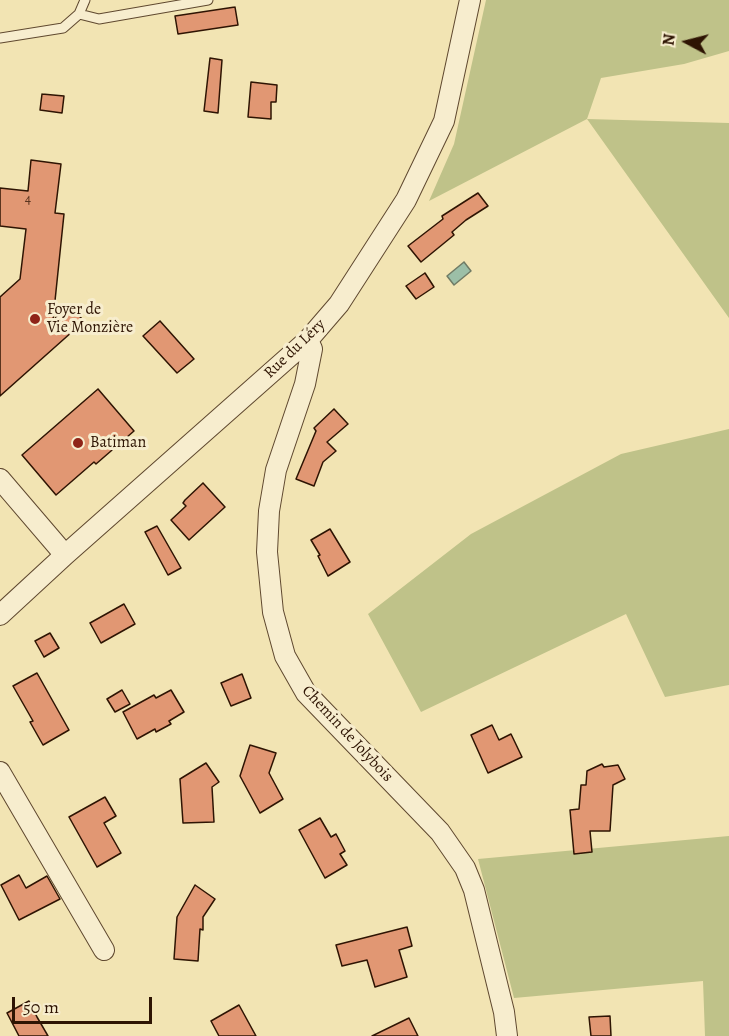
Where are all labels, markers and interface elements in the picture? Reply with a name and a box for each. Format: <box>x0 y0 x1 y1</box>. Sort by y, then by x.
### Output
north arrow <box>657 12 717 72</box>
text: N <box>658 33 681 47</box>
house number: 4 <box>25 192 31 208</box>
place label: Foyer de Vie Monzière <box>47 300 133 338</box>
marker: Foyer de Vie Monzière <box>28 312 42 326</box>
street label: Rue du Léry <box>260 315 330 383</box>
place label: Batiman <box>90 433 146 453</box>
marker: Batiman <box>71 436 85 450</box>
street label: Chemin de Jolybois <box>297 682 397 786</box>
scale bar <box>15 985 154 1023</box>
text: 50 m <box>23 995 59 1019</box>

